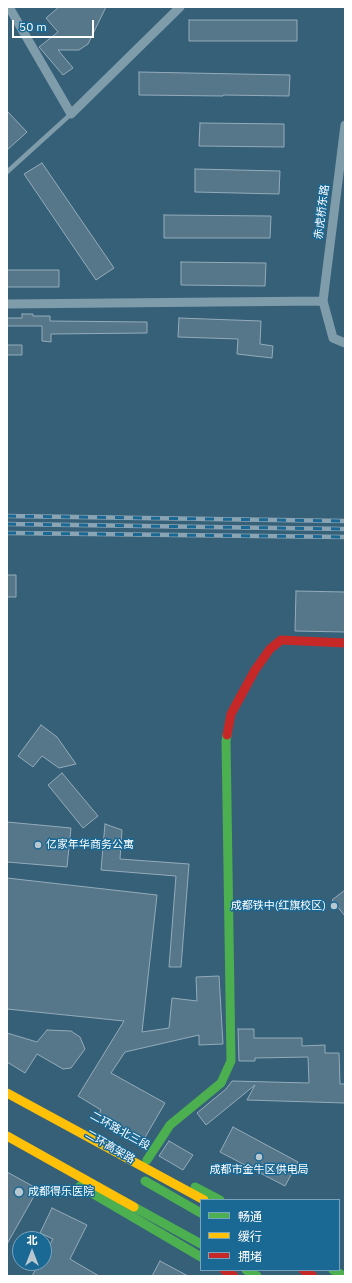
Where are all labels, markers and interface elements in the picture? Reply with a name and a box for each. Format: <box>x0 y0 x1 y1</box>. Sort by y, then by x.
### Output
scale bar <box>14 12 96 38</box>
text: 50 m <box>19 19 47 34</box>
street label: 赤虎桥东路 <box>312 184 332 240</box>
place label: 亿家年华商务公寓 <box>46 838 134 852</box>
marker: 亿家年华商务公寓 <box>33 840 43 850</box>
place label: 成都铁中(红旗校区) <box>231 899 326 913</box>
marker: 成都铁中(红旗校区) <box>329 901 339 911</box>
street label: 二环路北三段 <box>88 1109 152 1153</box>
street label: 二环高架路 <box>83 1128 137 1166</box>
marker: 成都市金牛区供电局 <box>254 1152 264 1162</box>
place label: 成都市金牛区供电局 <box>210 1163 308 1177</box>
place label: 成都得乐医院 <box>28 1185 94 1199</box>
marker: 成都得乐医院 <box>13 1186 25 1198</box>
legend <box>200 1199 340 1271</box>
text: 畅通 <box>238 1209 262 1224</box>
text: 缓行 <box>238 1229 262 1244</box>
north arrow <box>12 1231 52 1271</box>
text: 北 <box>27 1233 38 1247</box>
text: 拥堵 <box>238 1249 262 1264</box>

